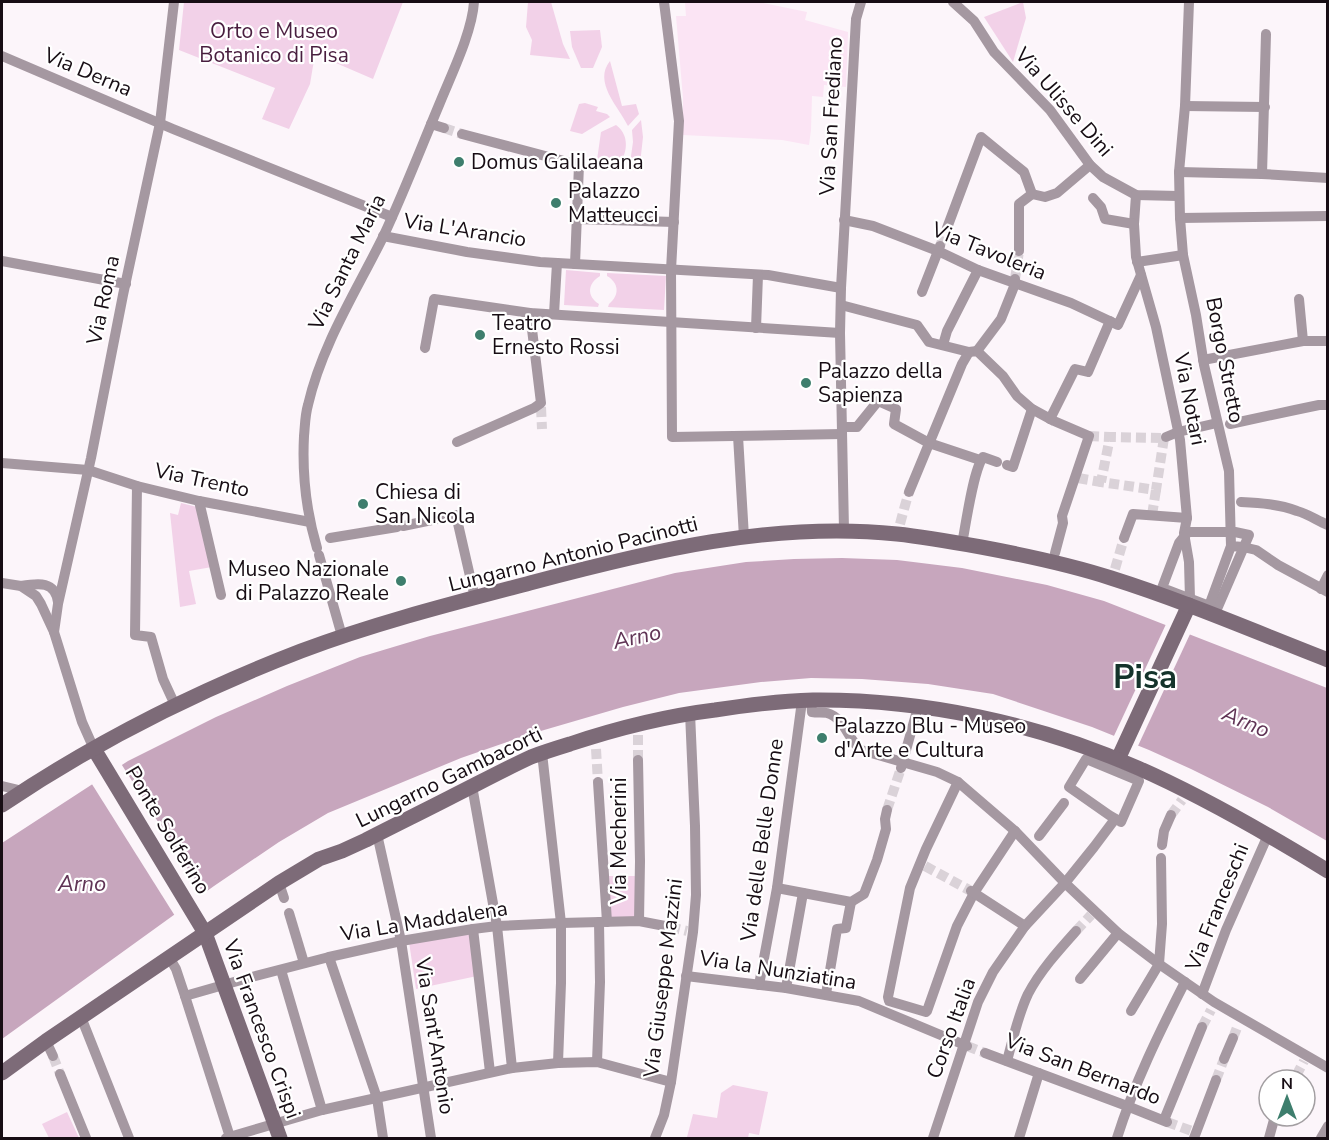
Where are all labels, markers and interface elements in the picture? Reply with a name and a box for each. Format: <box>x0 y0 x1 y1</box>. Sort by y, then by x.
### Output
park label: Orto e Museo Botanico di Pisa <box>199 17 349 69</box>
street label: Via San Frediano <box>813 36 849 197</box>
street label: Via Derna <box>39 41 136 103</box>
street label: Via Ulisse Dini <box>1008 41 1119 163</box>
place label: Domus Galilaeana <box>471 148 644 176</box>
marker: Domus Galilaeana <box>452 155 466 169</box>
place label: Palazzo Matteucci <box>568 177 658 229</box>
street label: Via Santa Maria <box>301 189 392 336</box>
marker: Palazzo Matteucci <box>549 196 563 210</box>
street label: Via L'Arancio <box>401 206 528 254</box>
street label: Via Tavoleria <box>927 215 1050 287</box>
street label: Via Roma <box>80 253 126 348</box>
street label: Borgo Stretto <box>1199 295 1251 425</box>
place label: Teatro Ernesto Rossi <box>492 309 620 361</box>
marker: Teatro Ernesto Rossi <box>473 328 487 342</box>
street label: Via Notari <box>1167 349 1213 448</box>
place label: Palazzo della Sapienza <box>818 357 943 409</box>
marker: Palazzo della Sapienza <box>799 376 813 390</box>
street label: Via Trento <box>151 456 252 504</box>
place label: Chiesa di San Nicola <box>375 478 475 530</box>
marker: Chiesa di San Nicola <box>356 497 370 511</box>
street label: Lungarno Antonio Pacinotti <box>445 509 701 599</box>
place label: Museo Nazionale di Palazzo Reale <box>228 555 389 607</box>
marker: Museo Nazionale di Palazzo Reale <box>394 574 408 588</box>
water label: Arno <box>609 617 664 657</box>
district label: Pisa <box>1113 655 1177 700</box>
water label: Arno <box>1217 698 1274 745</box>
place label: Palazzo Blu - Museo d'Arte e Cultura <box>834 712 1026 764</box>
street label: Lungarno Gambacorti <box>351 720 547 834</box>
marker: Palazzo Blu - Museo d'Arte e Cultura <box>815 731 829 745</box>
street label: Via delle Belle Donne <box>734 737 790 944</box>
street label: Ponte Solferino <box>119 761 217 899</box>
street label: Via Mecherini <box>605 777 633 906</box>
street label: Via Franceschi <box>1178 839 1255 976</box>
water label: Arno <box>57 869 106 899</box>
street label: Via Giuseppe Mazzini <box>637 877 689 1080</box>
street label: Via La Maddalena <box>337 894 510 948</box>
street label: Via Francesco Crispi <box>216 935 307 1122</box>
street label: Via la Nunziatina <box>696 944 859 996</box>
street label: Via Sant'Antonio <box>409 955 461 1116</box>
street label: Corso Italia <box>920 974 982 1082</box>
street label: Via San Bernardo <box>1000 1026 1165 1112</box>
north arrow <box>1257 1068 1317 1128</box>
text: N <box>1281 1073 1293 1095</box>

